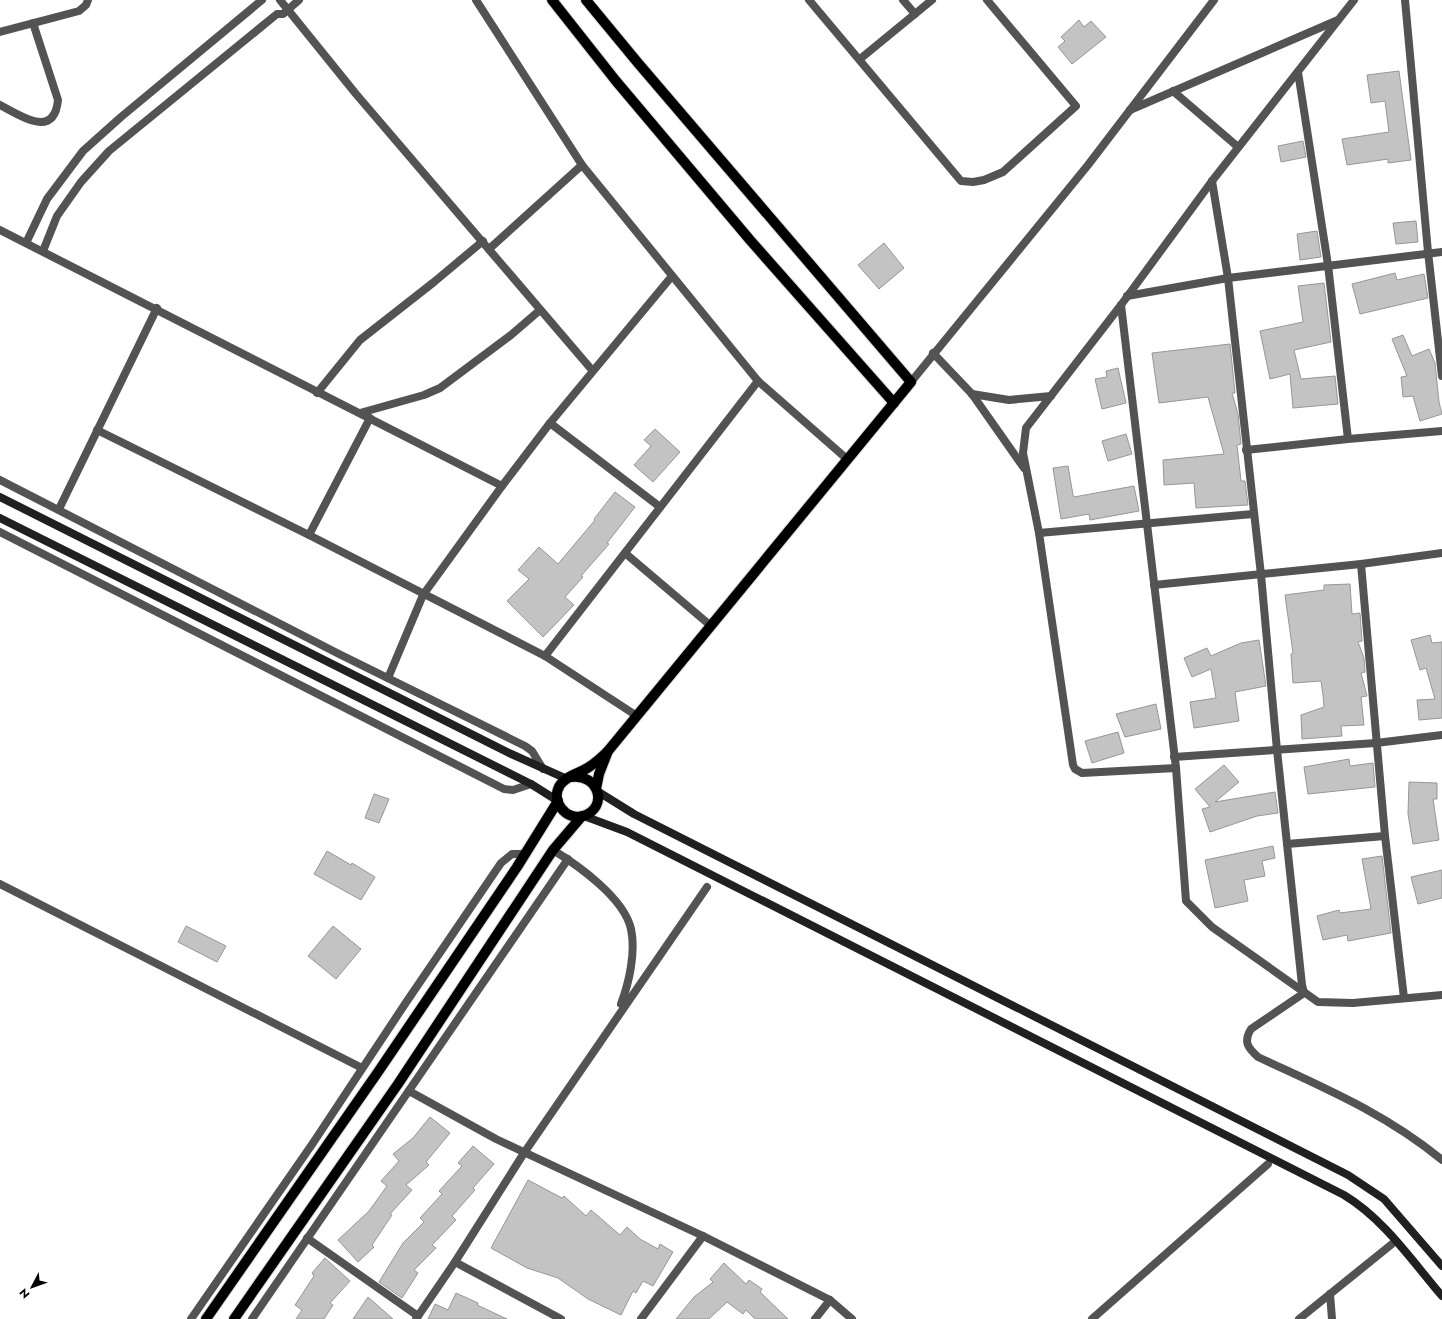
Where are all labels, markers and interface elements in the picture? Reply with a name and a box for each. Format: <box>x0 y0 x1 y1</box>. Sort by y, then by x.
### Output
north arrow <box>12 1267 52 1307</box>
text: N <box>16 1285 33 1302</box>

